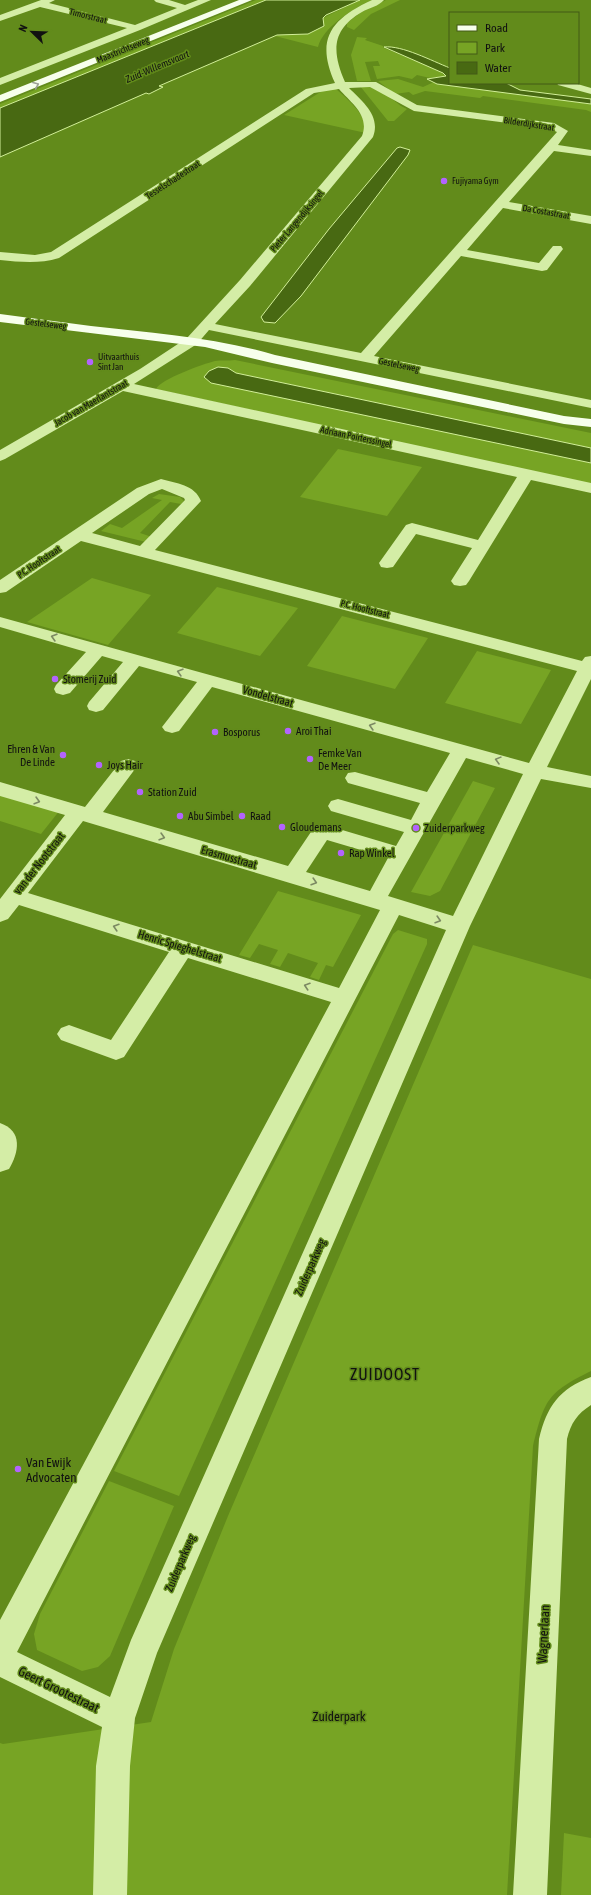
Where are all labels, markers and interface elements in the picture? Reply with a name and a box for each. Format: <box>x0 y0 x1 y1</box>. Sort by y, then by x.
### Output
street label: Timorstraat <box>68 7 108 26</box>
north arrow <box>12 12 52 52</box>
legend <box>449 12 579 84</box>
text: Road <box>485 21 508 35</box>
text: N <box>16 23 30 33</box>
street label: Maastrichtseweg <box>95 35 151 65</box>
text: Park <box>485 41 506 55</box>
water label: Zuid-Willemsvaart <box>124 48 191 85</box>
text: Water <box>485 61 512 75</box>
one-way arrow <box>33 81 40 89</box>
street label: Bilderdijkstraat <box>503 115 555 133</box>
street label: Tesselschadestraat <box>144 158 202 201</box>
marker: Fujiyama Gym <box>439 176 449 186</box>
place label: Fujiyama Gym <box>452 176 499 186</box>
street label: Pieter Langendijksingel <box>268 188 326 254</box>
street label: Da Costastraat <box>522 203 571 221</box>
street label: Gestelseweg <box>25 317 67 332</box>
place label: Uitvaarthuis Sint Jan <box>98 352 139 372</box>
street label: Gestelseweg <box>378 356 420 374</box>
marker: Uitvaarthuis Sint Jan <box>85 357 95 367</box>
street label: Jacob van Maerlantstraat <box>52 378 130 428</box>
street label: Adriaan Poirterssingel <box>319 425 393 450</box>
street label: P.C. Hooftstraat <box>16 544 63 580</box>
street label: P.C. Hooftstraat <box>340 598 391 620</box>
one-way arrow <box>51 633 58 642</box>
one-way arrow <box>176 668 183 676</box>
place label: Stomerij Zuid <box>63 673 117 685</box>
marker: Stomerij Zuid <box>50 674 60 684</box>
street label: Vondelstraat <box>241 683 295 709</box>
one-way arrow <box>369 722 376 730</box>
place label: Aroi Thai <box>296 725 331 737</box>
place label: Bosporus <box>223 726 260 738</box>
marker: Aroi Thai <box>283 726 293 736</box>
marker: Bosporus <box>210 727 220 737</box>
place label: Ehren & Van De Linde <box>7 743 55 768</box>
place label: Femke Van De Meer <box>318 747 362 772</box>
marker: Ehren & Van De Linde <box>58 750 68 760</box>
marker: Femke Van De Meer <box>305 754 315 764</box>
one-way arrow <box>494 757 501 765</box>
place label: Joys Hair <box>107 759 144 771</box>
marker: Joys Hair <box>94 760 104 770</box>
place label: Station Zuid <box>148 786 197 798</box>
marker: Station Zuid <box>135 787 145 797</box>
one-way arrow <box>34 796 41 805</box>
place label: Abu Simbel <box>188 810 234 822</box>
place label: Raad <box>250 810 271 822</box>
marker: Abu Simbel <box>175 811 185 821</box>
marker: Raad <box>237 811 247 821</box>
place label: Gloudemans <box>290 821 342 833</box>
marker: Gloudemans <box>277 822 287 832</box>
place label: Zuiderparkweg <box>424 822 485 834</box>
marker: Zuiderparkweg <box>411 823 421 833</box>
street label: van der Nootstraat <box>11 830 67 896</box>
one-way arrow <box>158 832 165 841</box>
street label: Erasmusstraat <box>200 843 258 871</box>
place label: Rap Winkel <box>349 847 395 859</box>
marker: Rap Winkel <box>336 848 346 858</box>
one-way arrow <box>310 877 317 886</box>
one-way arrow <box>434 915 441 924</box>
one-way arrow <box>113 923 120 932</box>
street label: Henric Spieghelstraat <box>137 928 223 964</box>
one-way arrow <box>304 983 311 991</box>
street label: Zuiderparkweg <box>292 1237 328 1297</box>
district label: ZUIDOOST <box>350 1365 420 1383</box>
place label: Van Ewijk Advocaten <box>26 1455 77 1485</box>
marker: Van Ewijk Advocaten <box>13 1464 23 1474</box>
street label: Zuiderparkweg <box>163 1532 198 1593</box>
street label: Wagnerlaan <box>534 1604 553 1664</box>
street label: Geert Grootestraat <box>16 1663 102 1716</box>
park label: Zuiderpark <box>313 1709 366 1724</box>

